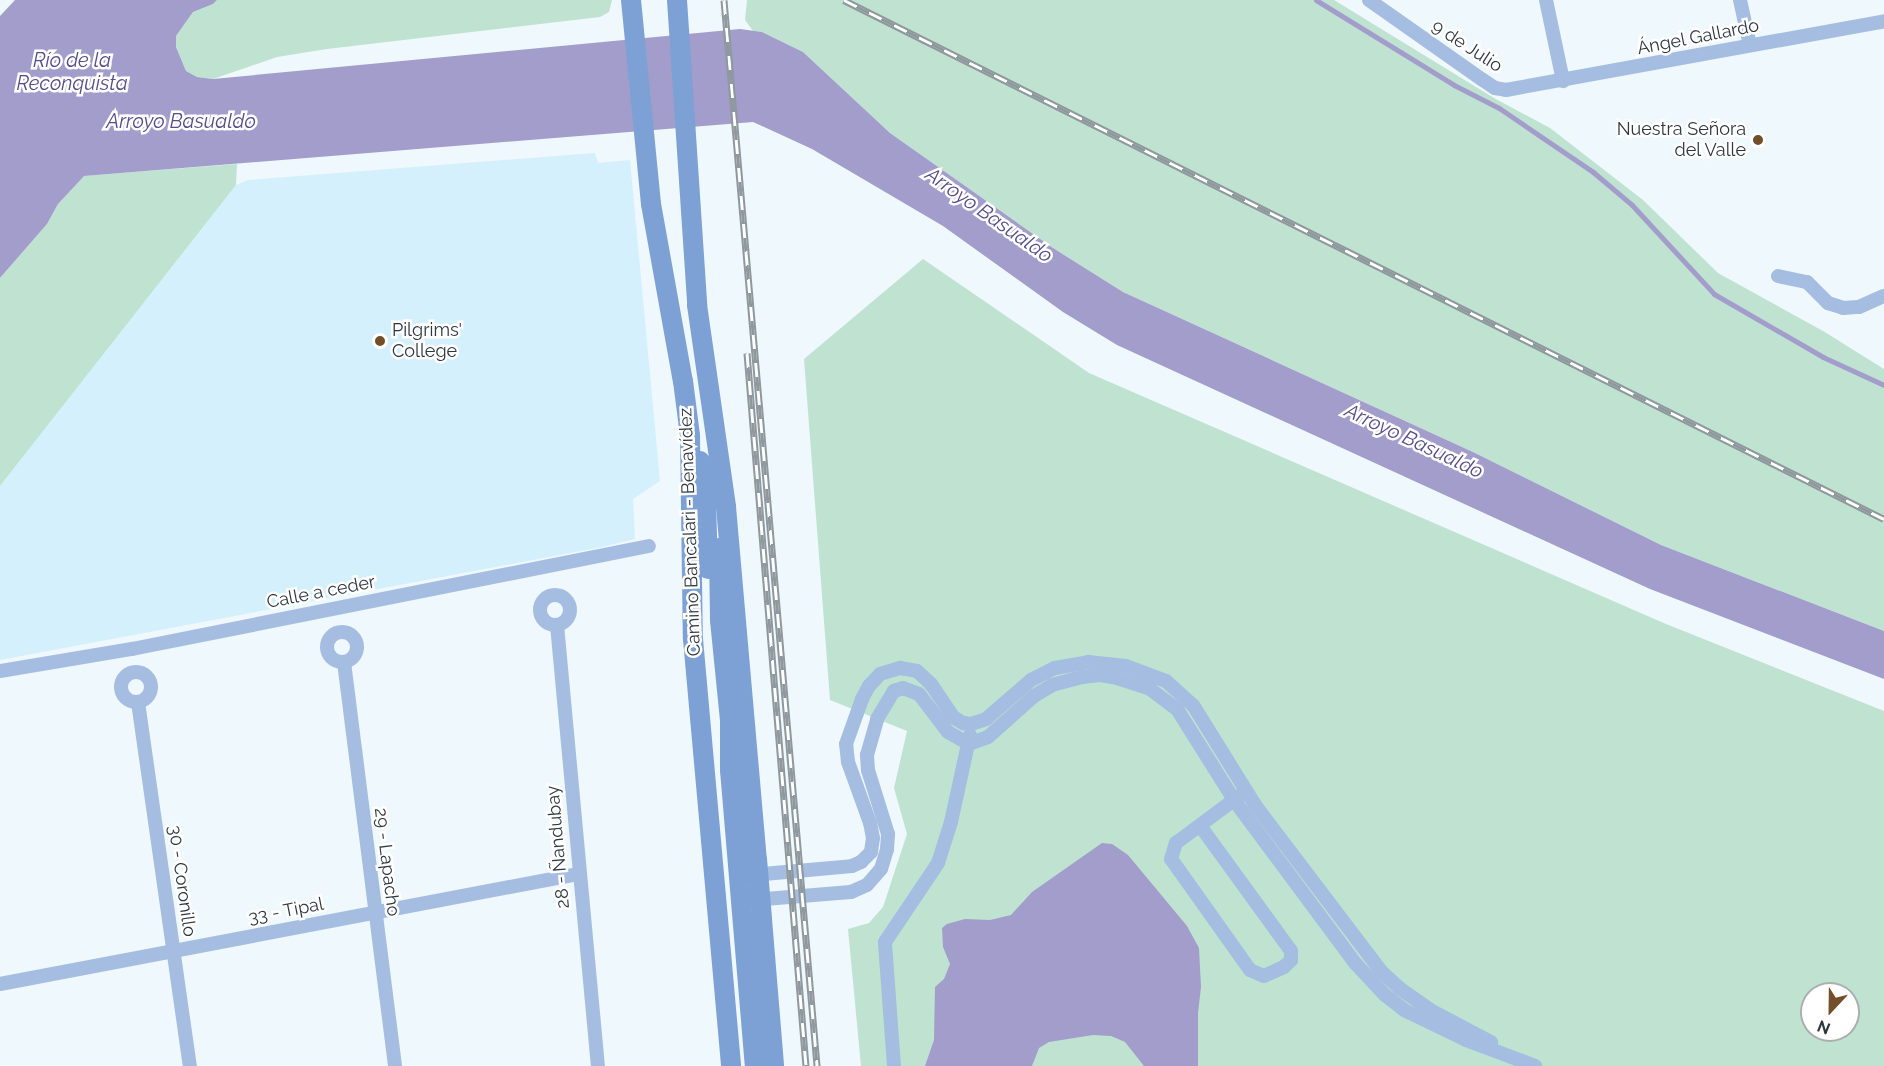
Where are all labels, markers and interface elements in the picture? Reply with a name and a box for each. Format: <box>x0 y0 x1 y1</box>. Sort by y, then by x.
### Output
street label: 9 de Julio <box>1427 15 1507 77</box>
street label: Ángel Gallardo <box>1635 15 1761 59</box>
water label: Río de la Reconquista <box>16 48 128 95</box>
water label: Arroyo Basualdo <box>106 109 256 133</box>
place label: Nuestra Señora del Valle <box>1617 119 1746 162</box>
marker: Nuestra Señora del Valle <box>1751 133 1765 147</box>
water label: Arroyo Basualdo <box>921 162 1057 268</box>
place label: Pilgrims' College <box>392 320 462 362</box>
marker: Pilgrims' College <box>373 334 387 348</box>
water label: Arroyo Basualdo <box>1341 398 1487 484</box>
street label: Camino Bancalari - Benavídez <box>675 407 705 657</box>
street label: Calle a ceder <box>265 571 377 613</box>
street label: 28 - Ñandubay <box>542 785 574 909</box>
street label: 29 - Lapacho <box>370 807 404 917</box>
street label: 30 - Coronillo <box>164 824 200 938</box>
street label: 33 - Tipal <box>246 893 326 929</box>
north arrow <box>1800 982 1860 1042</box>
text: N <box>1815 1016 1833 1038</box>

